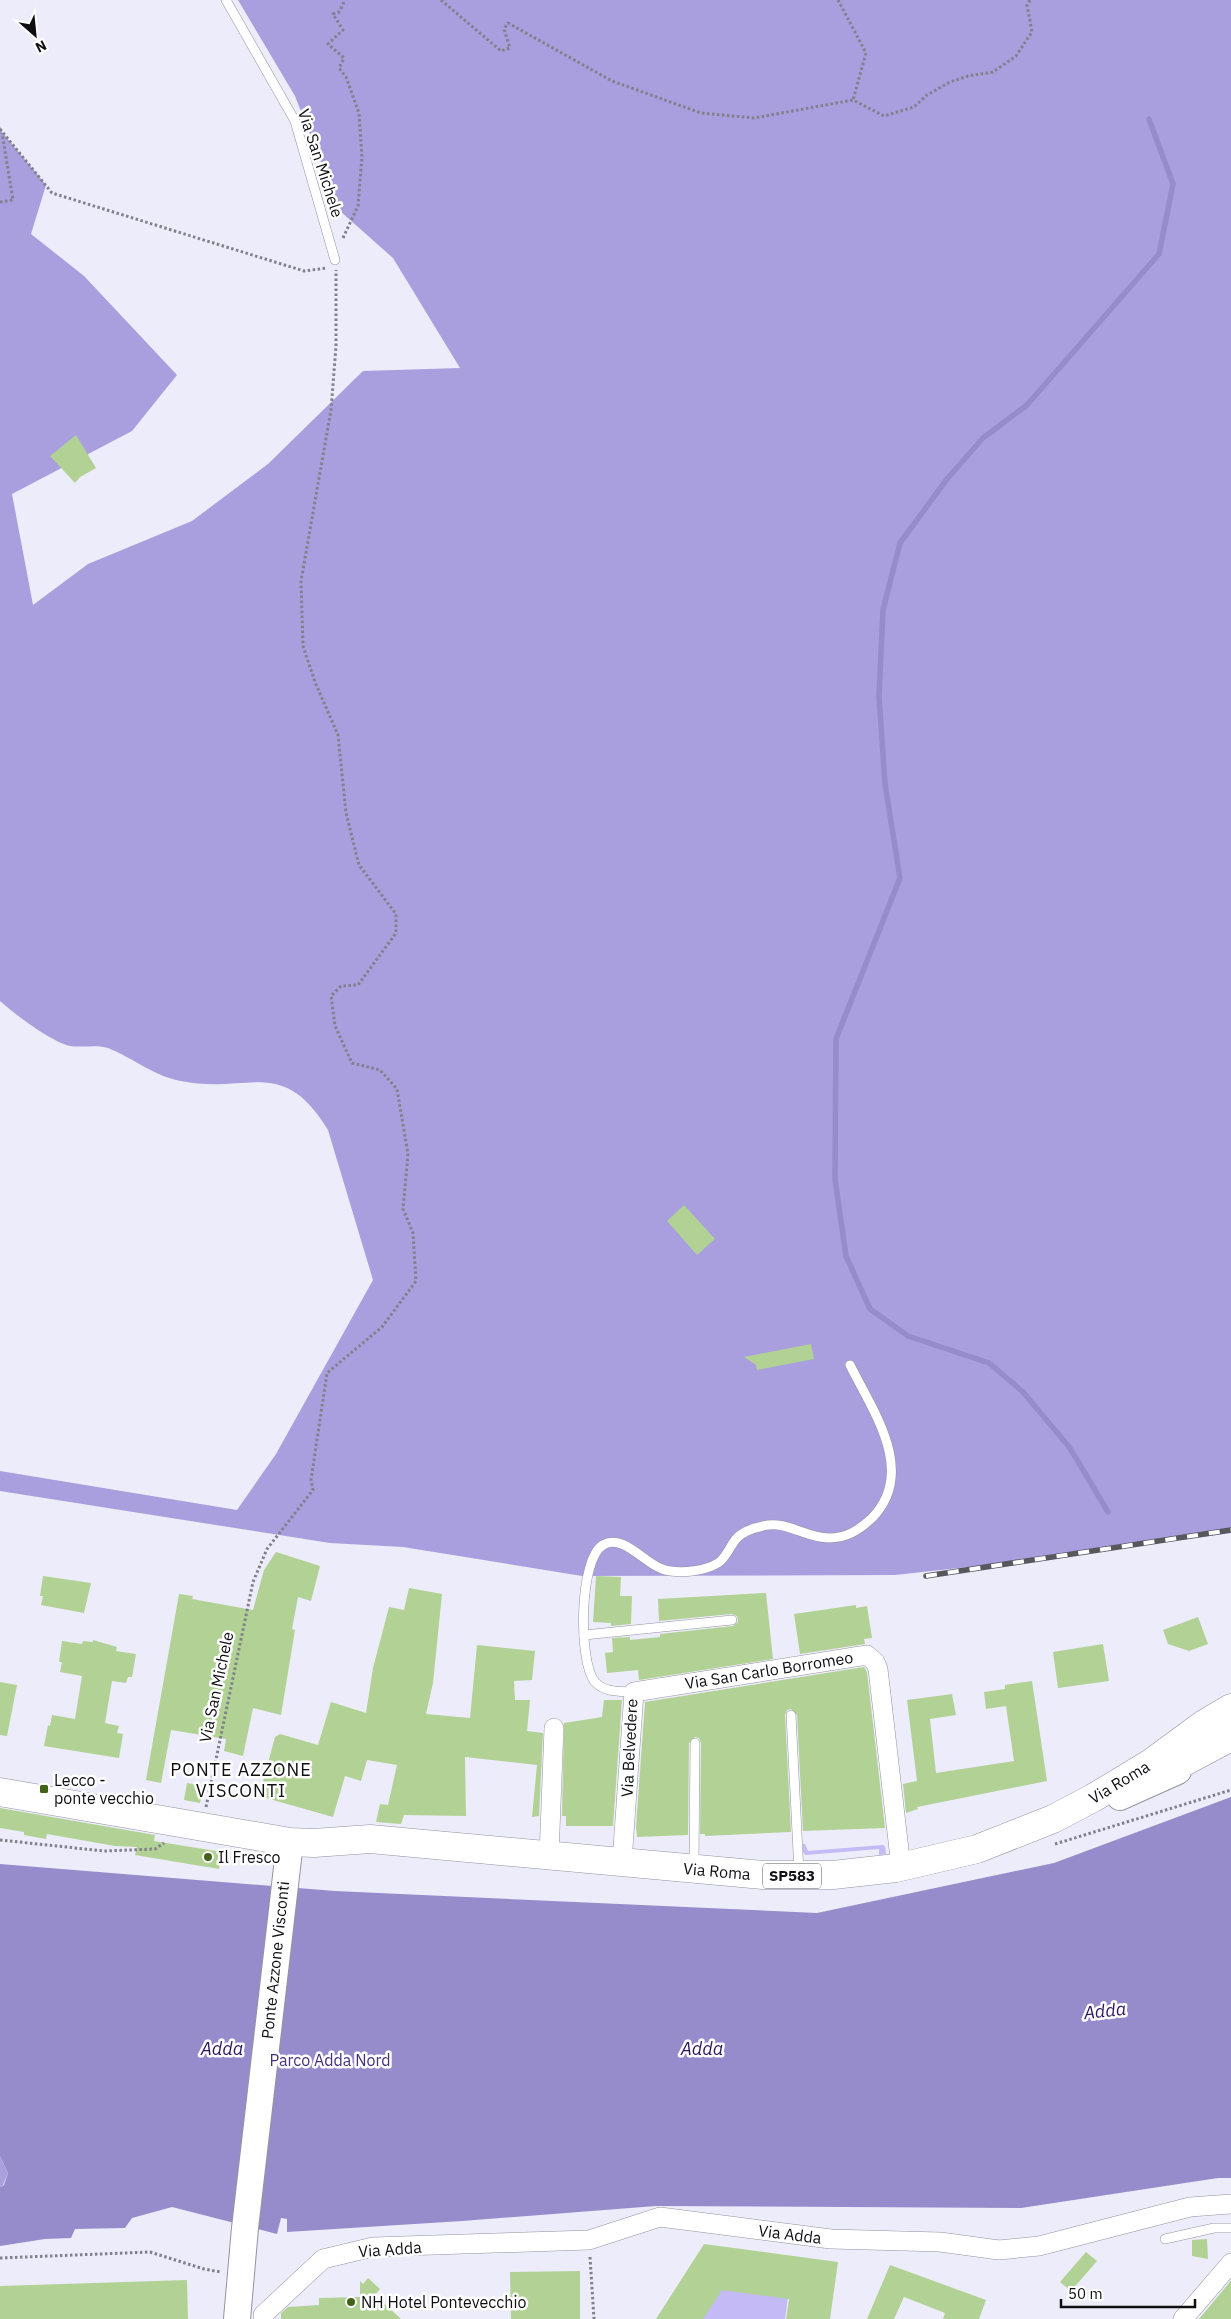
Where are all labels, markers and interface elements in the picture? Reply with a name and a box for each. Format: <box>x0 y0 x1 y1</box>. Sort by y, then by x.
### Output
north arrow <box>10 10 60 60</box>
text: N <box>32 36 50 57</box>
street label: Via San Michele <box>294 106 348 220</box>
street label: Via San Michele <box>194 1630 238 1744</box>
street label: Via San Carlo Borromeo <box>684 1647 855 1693</box>
street label: Via Belvedere <box>616 1698 642 1798</box>
street label: Via Roma <box>1085 1756 1153 1808</box>
district label: PONTE AZZONE VISCONTI <box>170 1758 312 1802</box>
place label: Lecco - ponte vecchio <box>54 1770 154 1808</box>
marker: Lecco - ponte vecchio <box>38 1783 50 1795</box>
place label: Il Fresco <box>218 1847 280 1867</box>
marker: Il Fresco <box>202 1851 214 1863</box>
street label: Via Roma <box>682 1858 752 1884</box>
road number: SP583 <box>763 1864 821 1888</box>
street label: Ponte Azzone Visconti <box>257 1880 293 2040</box>
water label: Adda <box>1082 1997 1127 2024</box>
water label: Adda <box>200 2037 243 2060</box>
water label: Adda <box>680 2037 723 2060</box>
park label: Parco Adda Nord <box>269 2050 391 2070</box>
street label: Via Adda <box>757 2220 823 2248</box>
street label: Via Adda <box>358 2237 423 2261</box>
scale bar <box>1061 2276 1195 2308</box>
text: 50 m <box>1068 2284 1103 2303</box>
place label: NH Hotel Pontevecchio <box>361 2292 526 2312</box>
marker: NH Hotel Pontevecchio <box>345 2296 357 2308</box>

